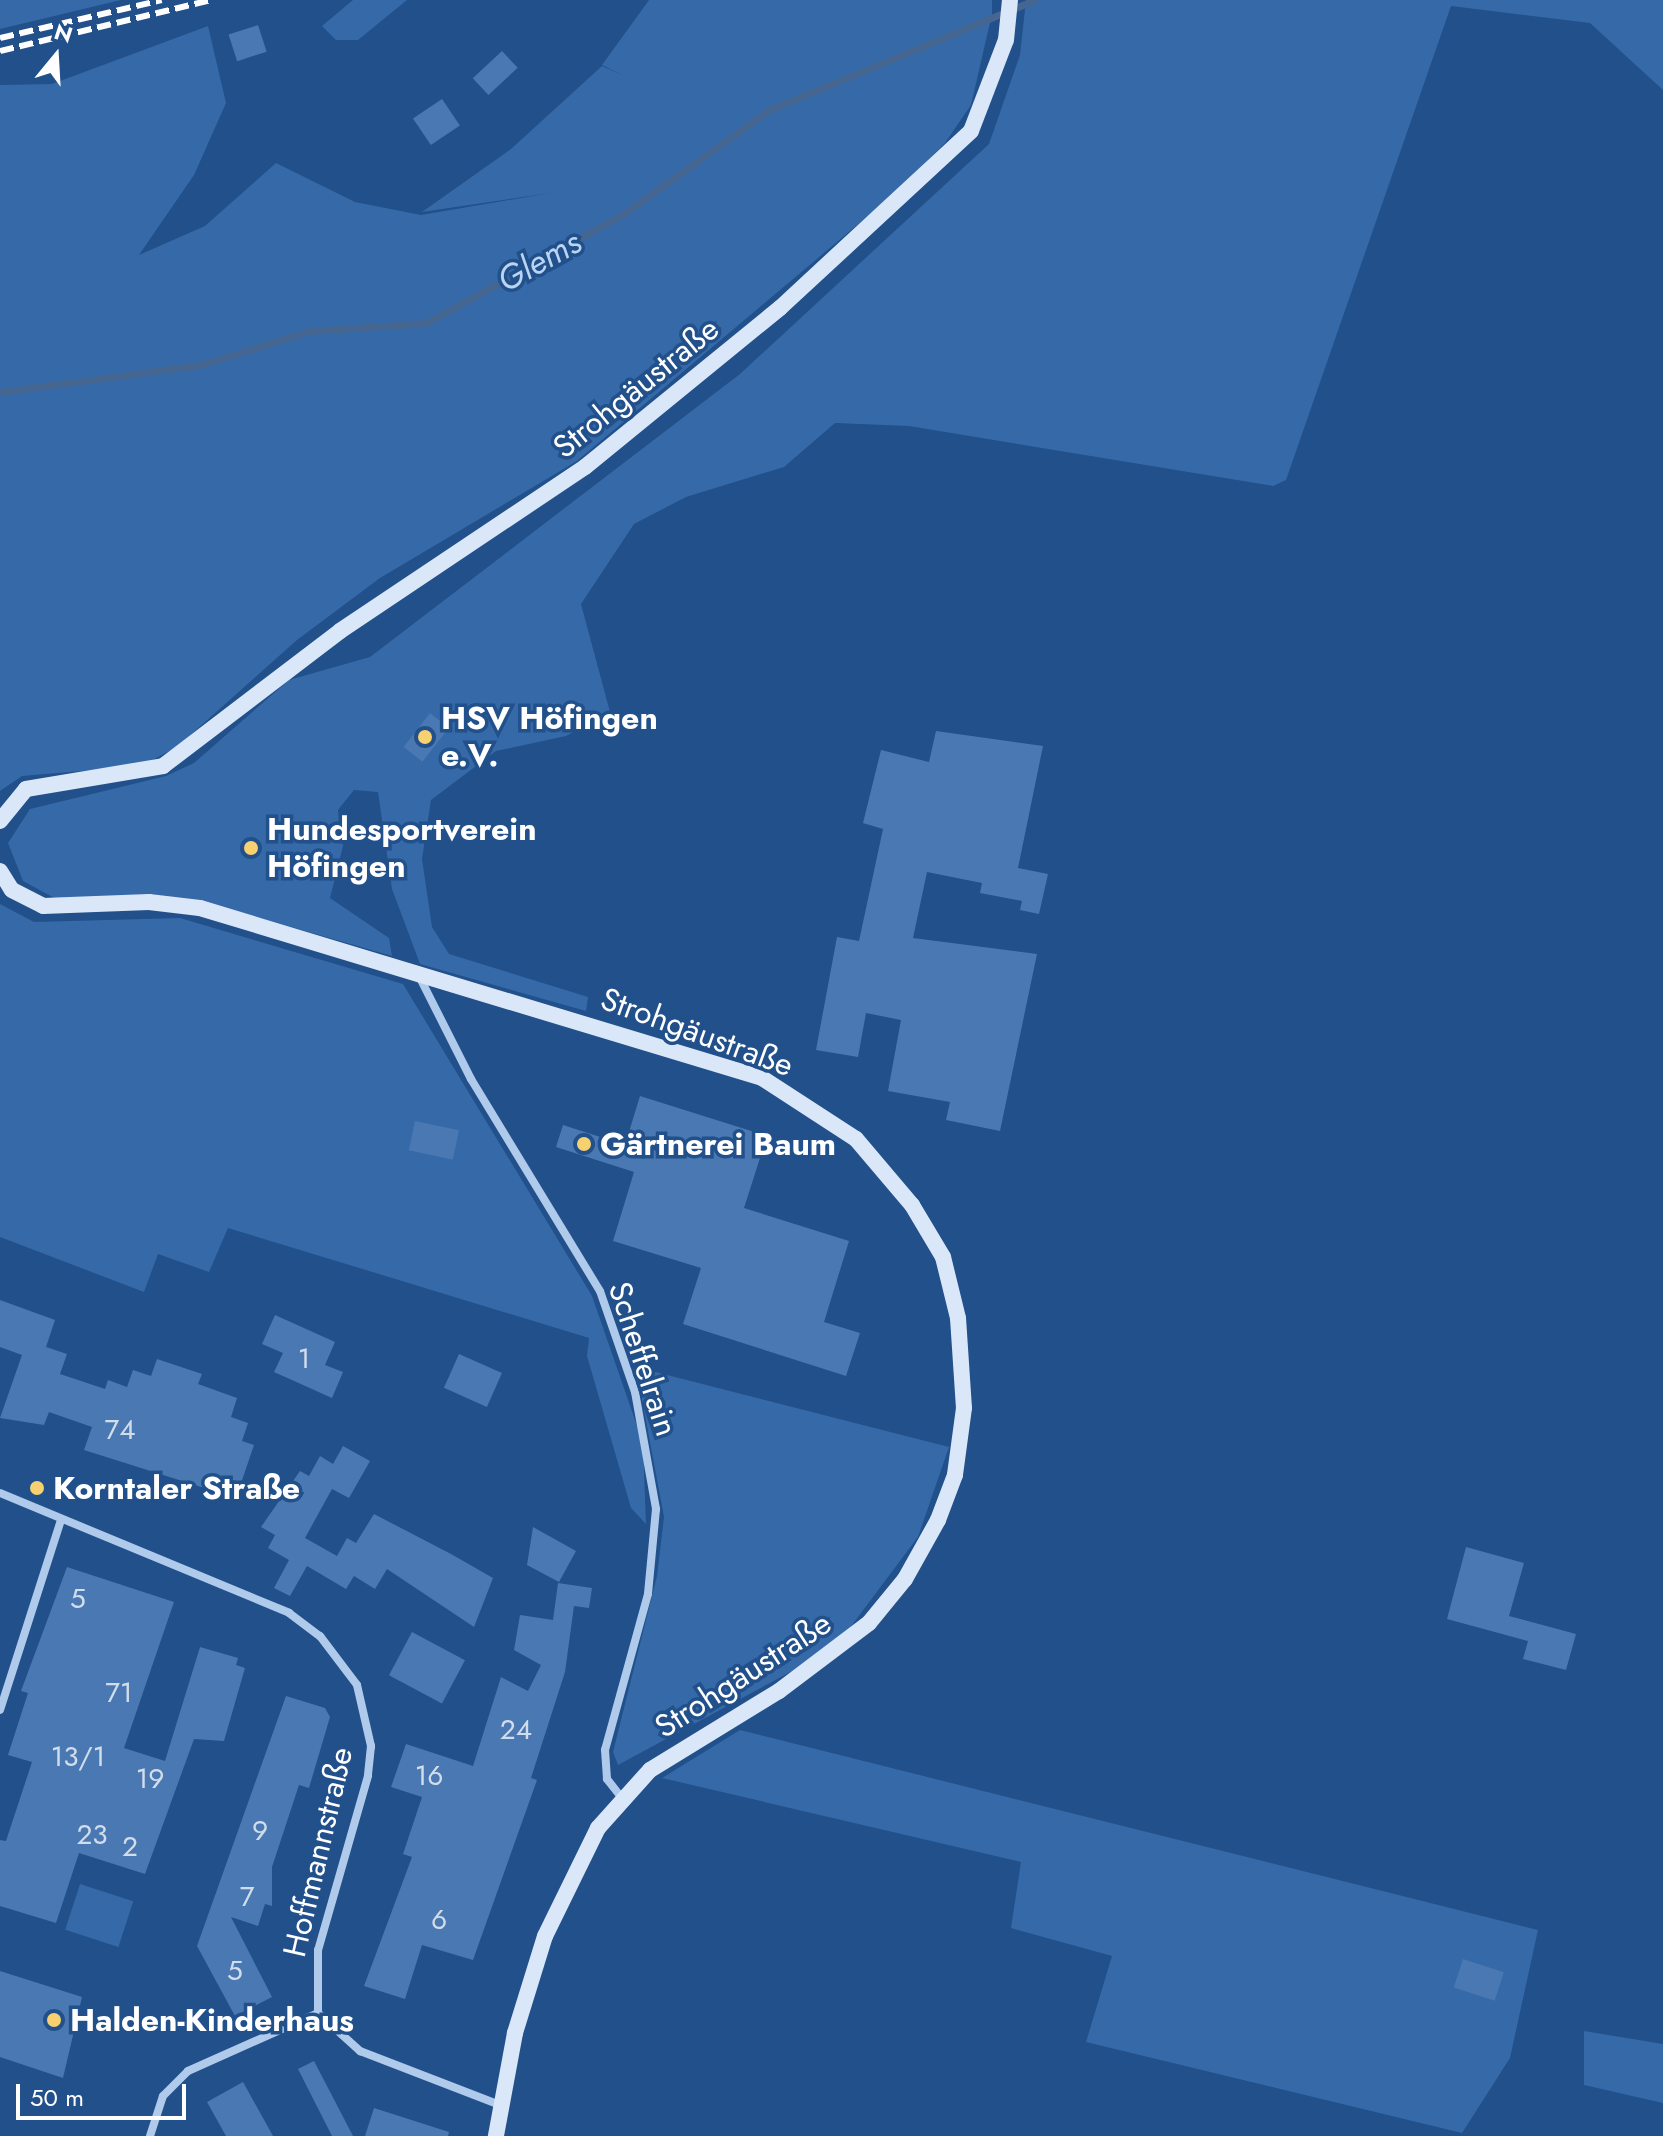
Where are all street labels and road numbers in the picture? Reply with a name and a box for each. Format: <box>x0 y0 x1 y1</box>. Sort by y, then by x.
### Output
street label: Strohgäustraße <box>545 310 727 466</box>
street label: Strohgäustraße <box>596 979 798 1085</box>
street label: Scheffelrain <box>600 1277 686 1441</box>
street label: Strohgäustraße <box>648 1604 838 1746</box>
street label: Hoffmannstraße <box>275 1743 361 1961</box>

